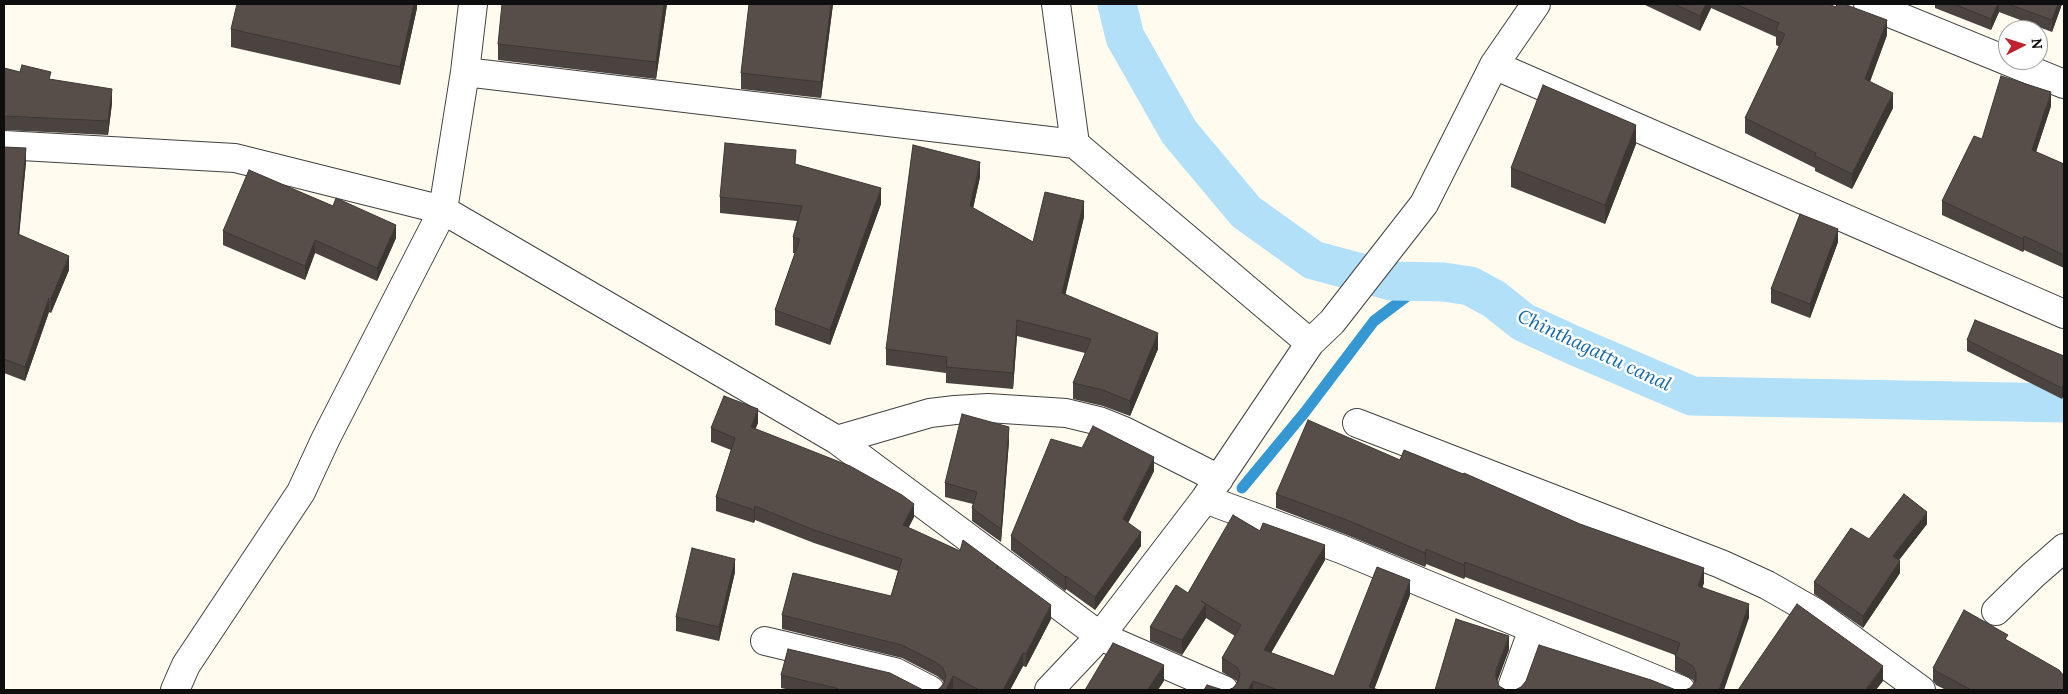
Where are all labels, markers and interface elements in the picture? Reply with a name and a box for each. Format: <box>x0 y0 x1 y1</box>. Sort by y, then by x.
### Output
north arrow <box>1998 20 2048 70</box>
text: N <box>2028 38 2046 50</box>
water label: Chinthagattu canal <box>1513 305 1675 397</box>

